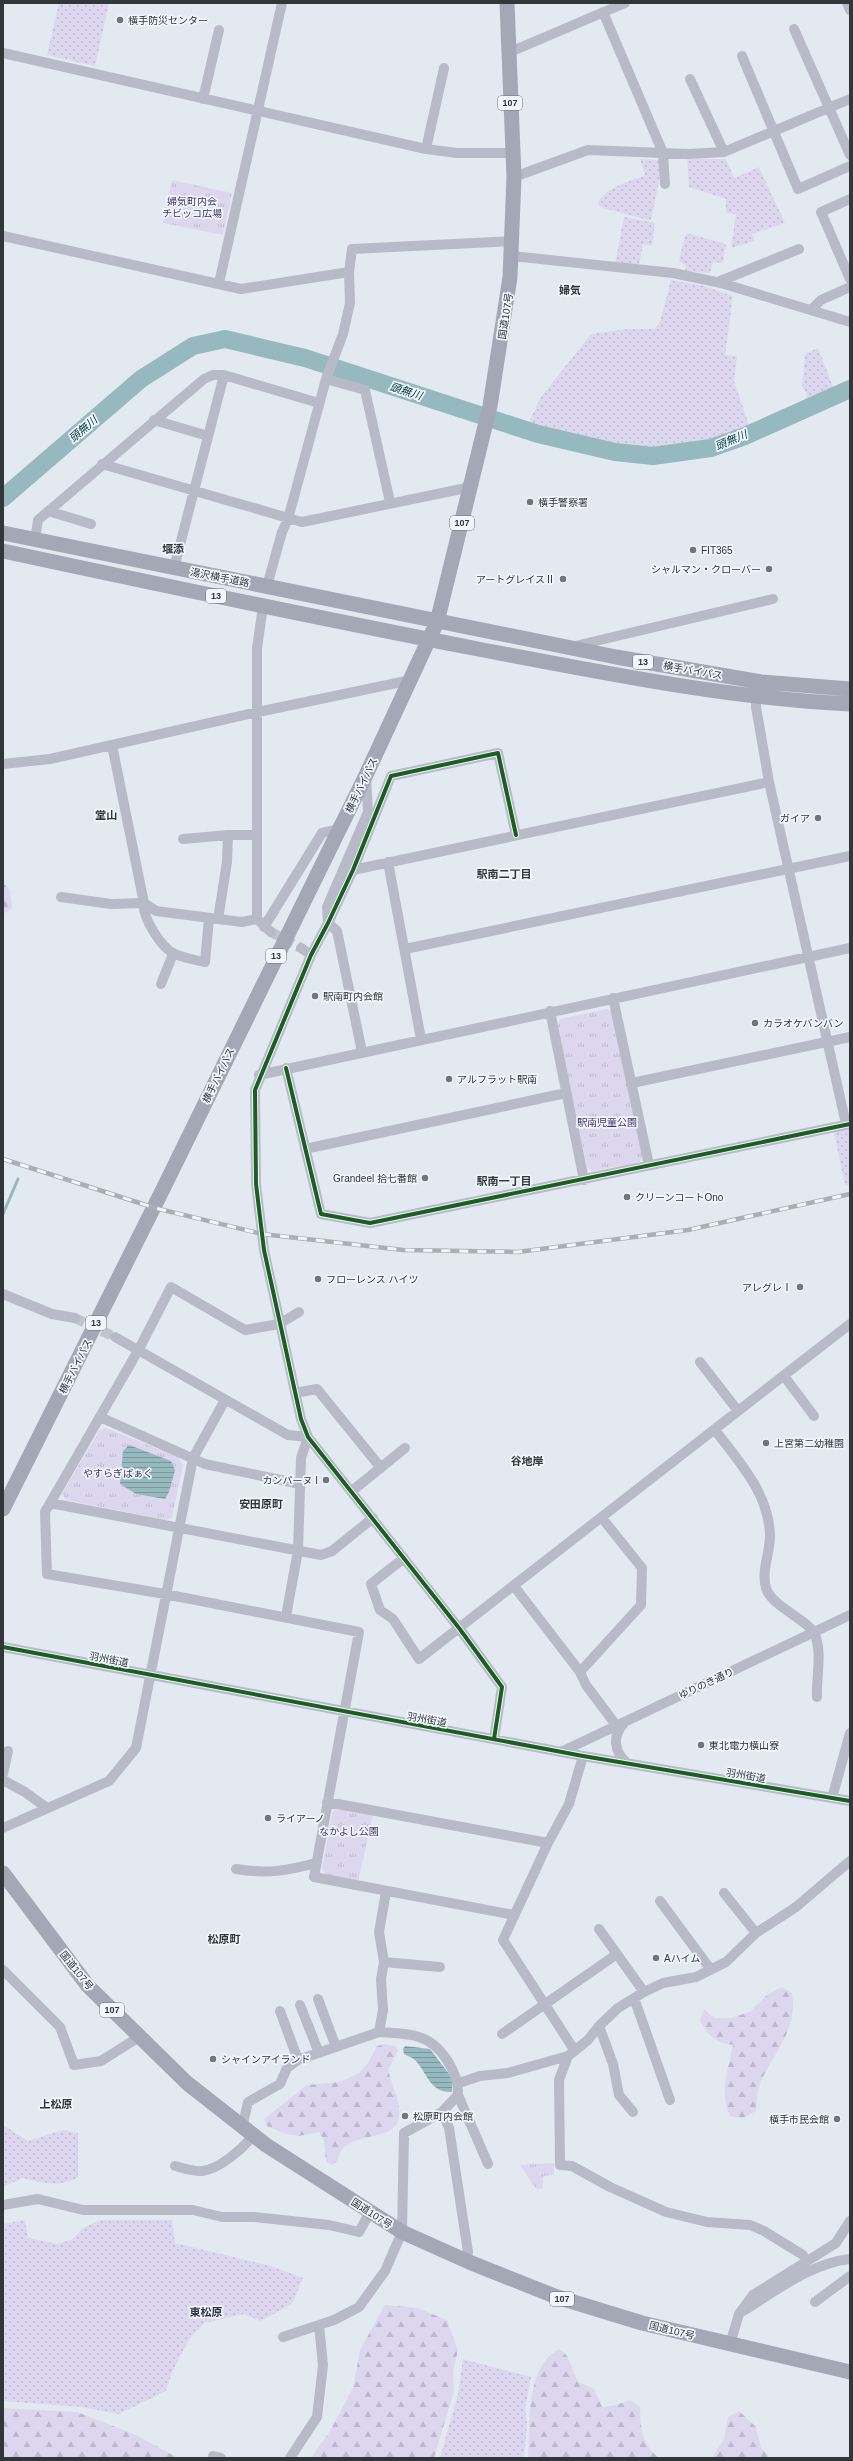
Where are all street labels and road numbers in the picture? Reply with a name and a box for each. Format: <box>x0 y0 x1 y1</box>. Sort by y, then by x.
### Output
road number: 107 <box>498 96 522 110</box>
street label: 国道107号 <box>496 292 515 340</box>
road number: 107 <box>450 516 474 530</box>
street label: 湯沢横手道路 <box>189 566 250 589</box>
road number: 13 <box>206 589 226 603</box>
road number: 13 <box>633 655 653 669</box>
street label: 横手バイパス <box>663 660 723 681</box>
street label: 横手バイパス <box>343 756 380 815</box>
road number: 13 <box>266 949 286 963</box>
street label: 横手バイパス <box>200 1046 237 1105</box>
road number: 13 <box>86 1316 106 1330</box>
street label: 横手バイパス <box>57 1337 94 1395</box>
street label: 羽州街道 <box>88 1650 130 1669</box>
street label: ゆりのき通り <box>677 1666 736 1701</box>
street label: 羽州街道 <box>406 1711 448 1728</box>
street label: 羽州街道 <box>725 1767 767 1784</box>
street label: 国道107号 <box>58 1949 96 1992</box>
road number: 107 <box>100 2003 124 2017</box>
street label: 国道107号 <box>349 2196 394 2231</box>
road number: 107 <box>550 2292 574 2306</box>
street label: 国道107号 <box>648 2320 696 2341</box>

